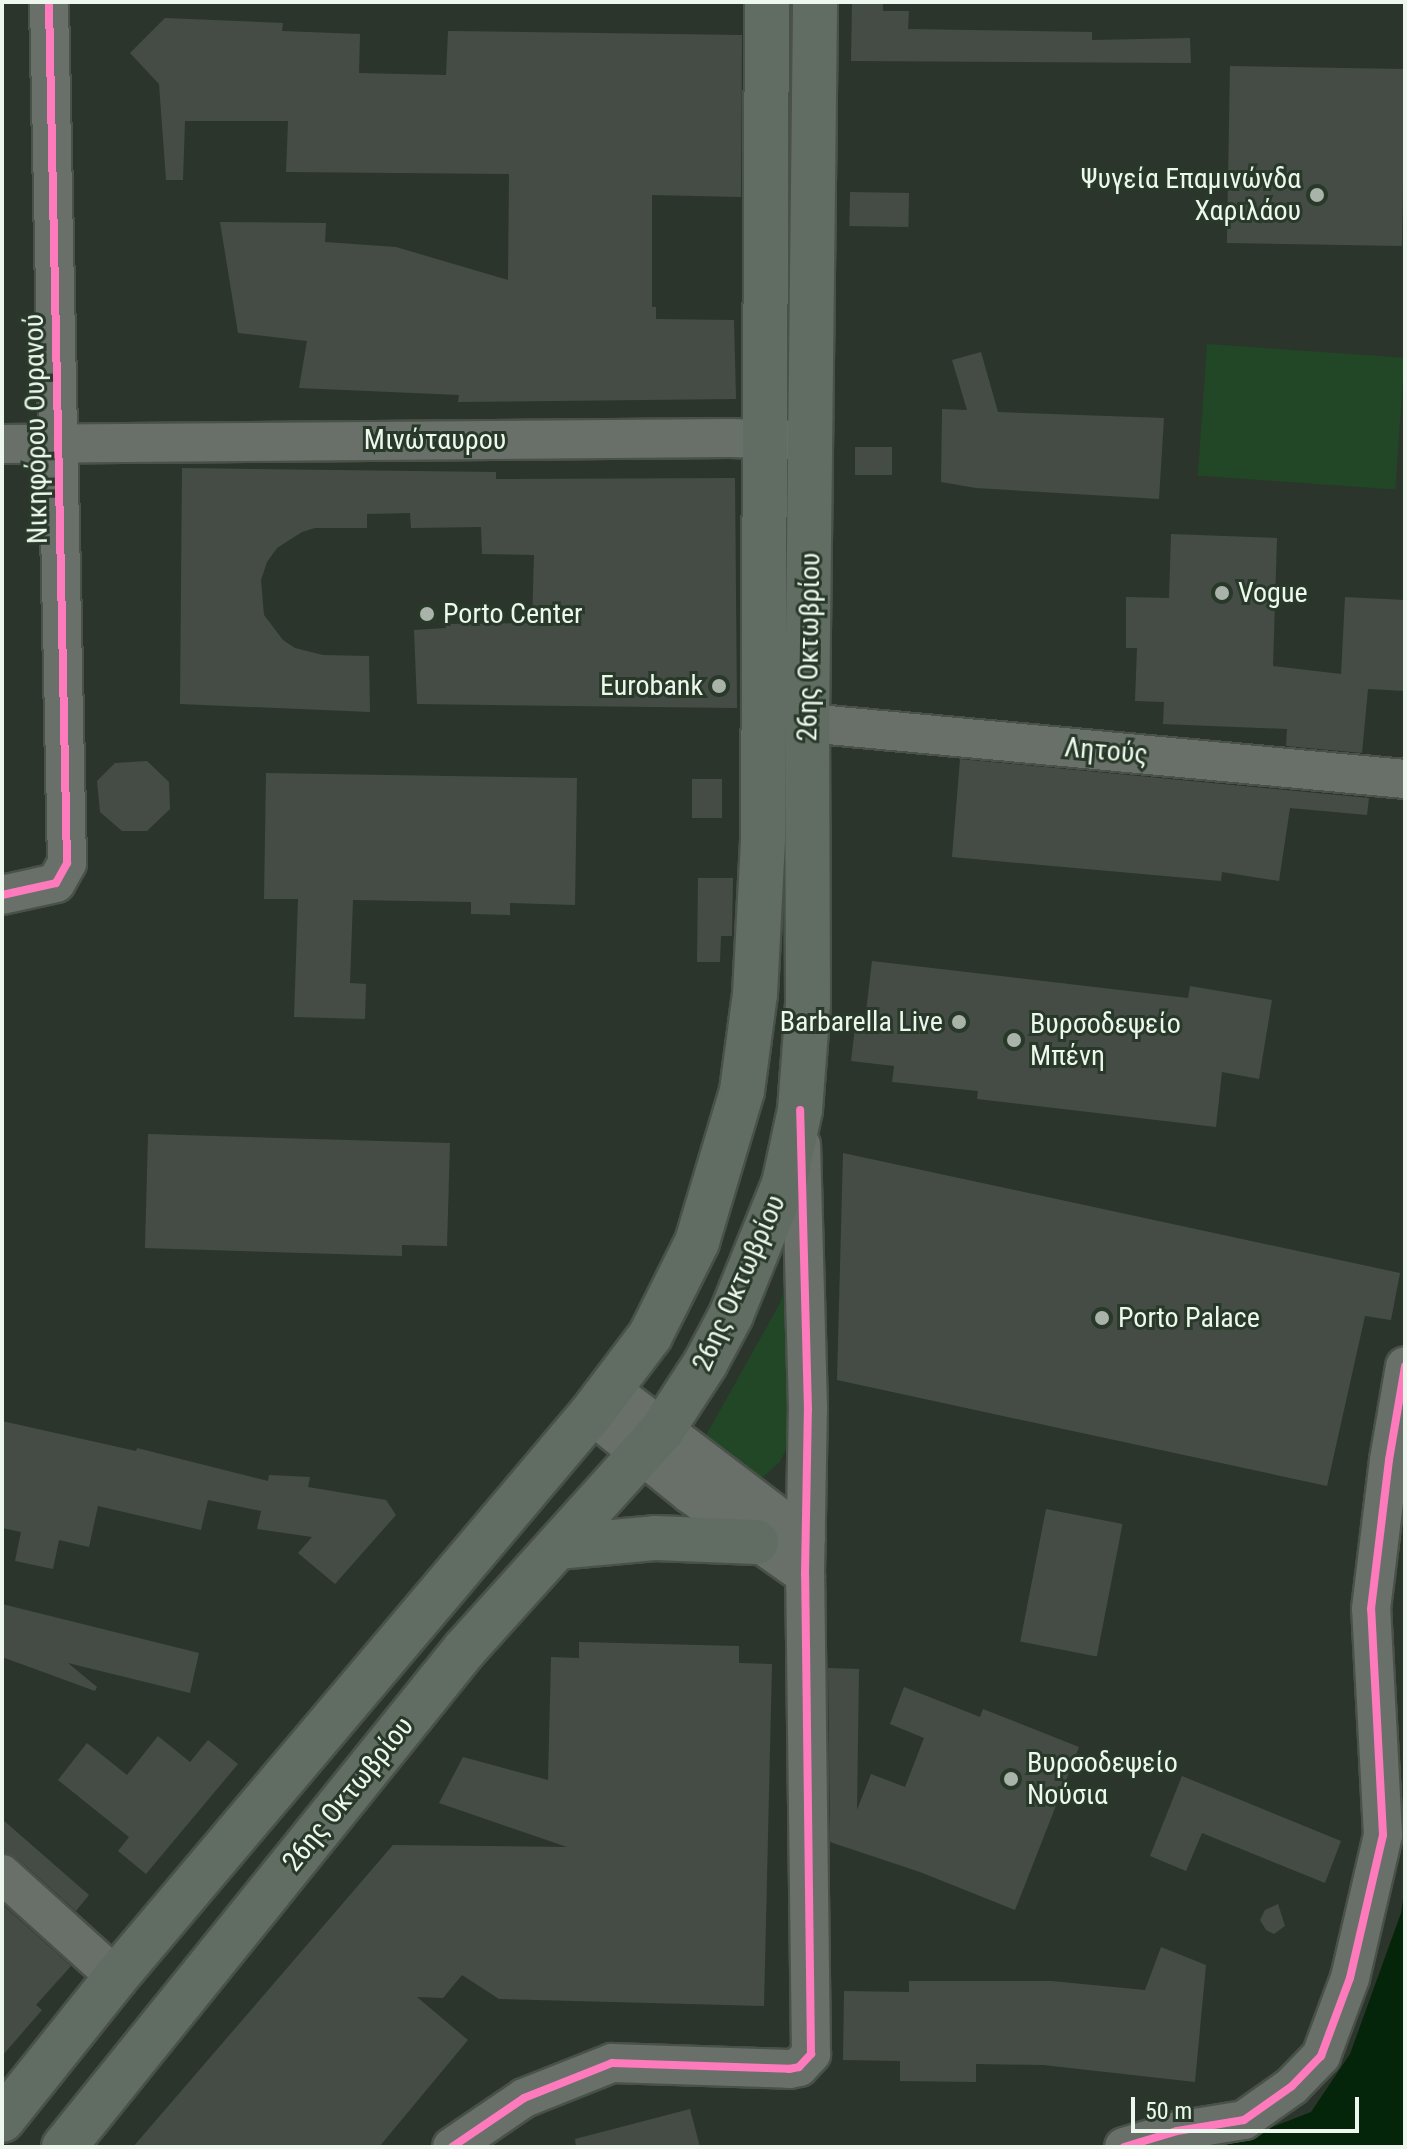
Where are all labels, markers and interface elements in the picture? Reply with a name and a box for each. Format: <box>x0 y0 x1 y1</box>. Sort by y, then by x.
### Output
place label: Ψυγεία Επαμινώνδα Χαριλάου <box>1081 162 1301 228</box>
marker: Ψυγεία Επαμινώνδα Χαριλάου <box>1308 186 1326 204</box>
street label: Νικηφόρου Ουρανού <box>17 314 55 544</box>
street label: Μινώταυρου <box>364 423 506 457</box>
street label: 26ης Οκτωβρίου <box>791 552 827 742</box>
place label: Vogue <box>1238 576 1308 610</box>
marker: Vogue <box>1213 584 1231 602</box>
place label: Porto Center <box>443 597 583 631</box>
marker: Porto Center <box>418 605 436 623</box>
place label: Eurobank <box>600 669 703 703</box>
marker: Eurobank <box>710 677 728 695</box>
street label: Λητούς <box>1063 731 1149 771</box>
place label: Barbarella Live <box>780 1005 943 1039</box>
place label: Βυρσοδεψείο Μπένη <box>1030 1007 1181 1073</box>
marker: Barbarella Live <box>950 1013 968 1031</box>
marker: Βυρσοδεψείο Μπένη <box>1005 1031 1023 1049</box>
street label: 26ης Οκτωβρίου <box>685 1190 793 1376</box>
place label: Porto Palace <box>1118 1301 1260 1335</box>
marker: Porto Palace <box>1093 1309 1111 1327</box>
street label: 26ης Οκτωβρίου <box>275 1710 421 1878</box>
place label: Βυρσοδεψείο Νούσια <box>1027 1746 1178 1812</box>
marker: Βυρσοδεψείο Νούσια <box>1002 1770 1020 1788</box>
scale bar <box>1135 2081 1363 2131</box>
text: 50 m <box>1145 2097 1192 2125</box>

